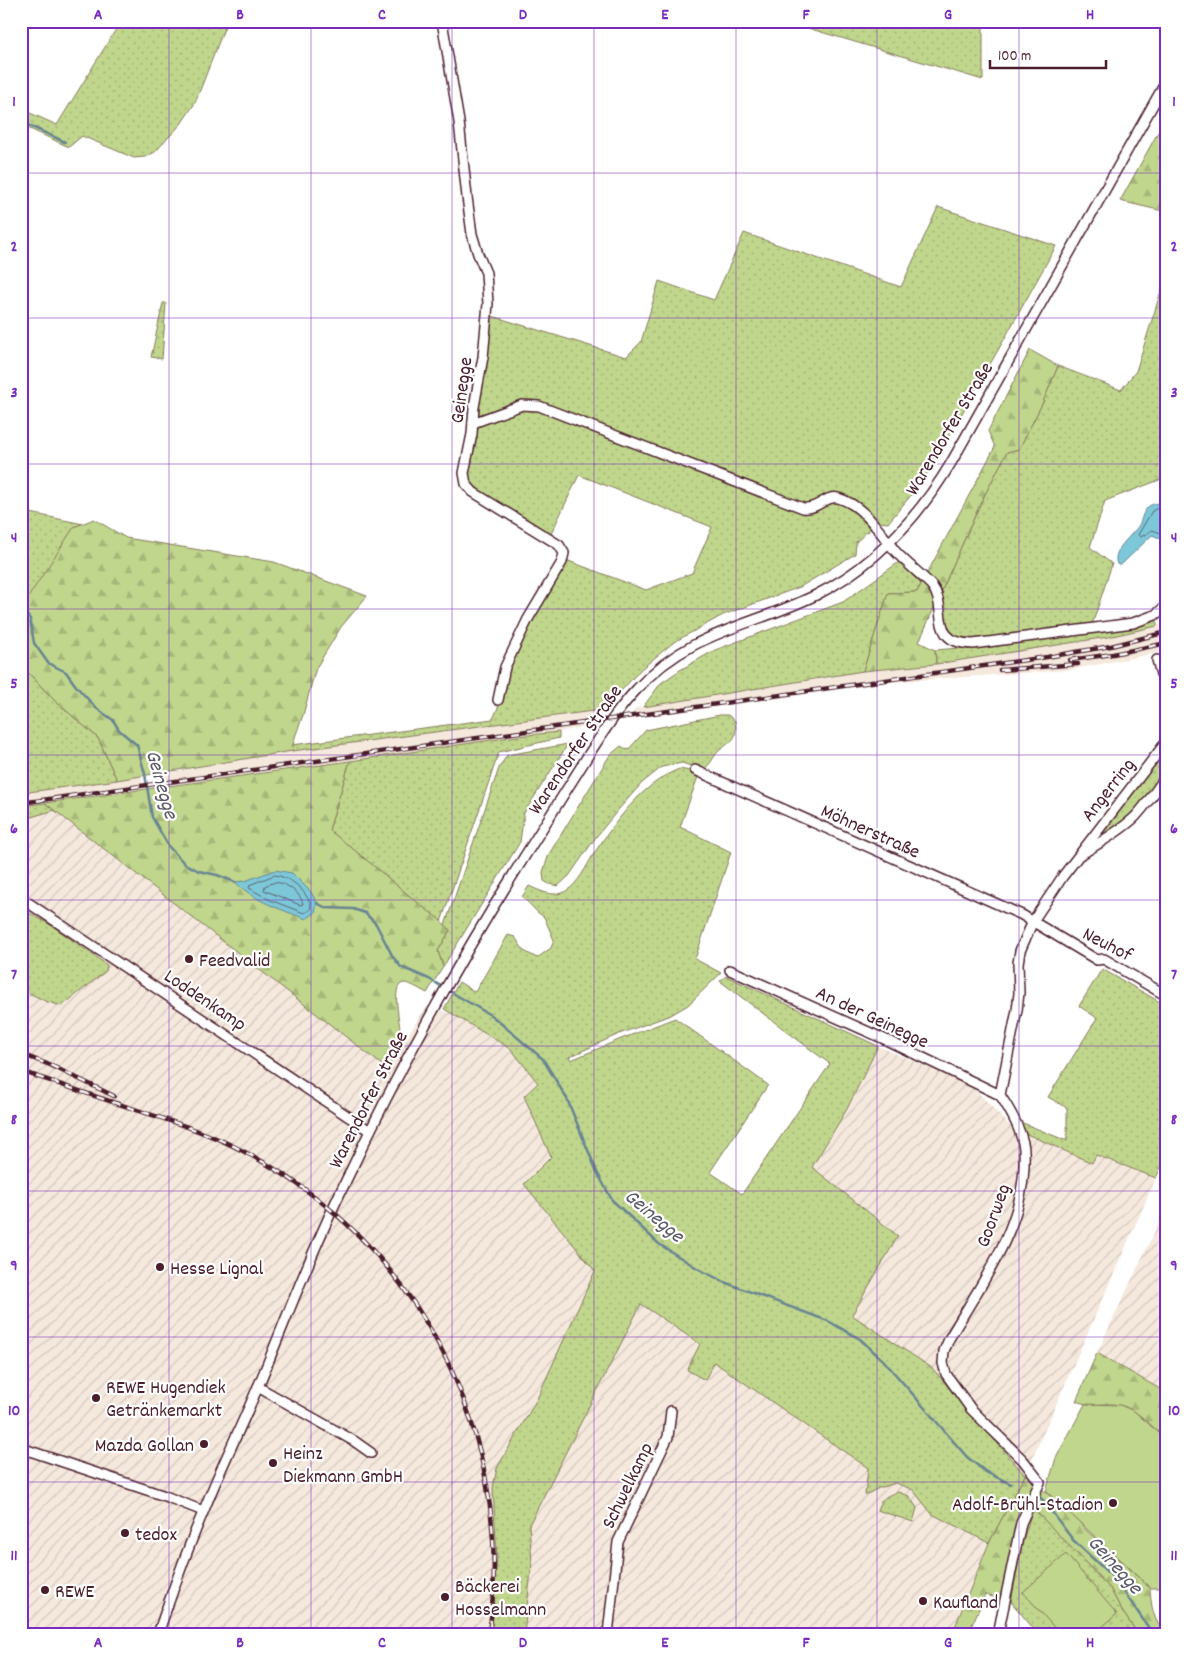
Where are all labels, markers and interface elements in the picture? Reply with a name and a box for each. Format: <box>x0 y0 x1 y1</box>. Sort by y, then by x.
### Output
text: A <box>94 4 103 27</box>
text: B <box>236 4 244 27</box>
text: C <box>378 4 386 27</box>
text: D <box>519 4 528 27</box>
text: E <box>661 4 669 27</box>
text: F <box>802 4 810 27</box>
text: G <box>944 4 952 27</box>
text: H <box>1086 4 1094 27</box>
scale bar <box>990 38 1107 70</box>
text: 100 m <box>998 46 1031 68</box>
text: 1 <box>12 91 16 114</box>
text: 1 <box>1172 91 1176 114</box>
text: 2 <box>11 236 18 259</box>
text: 2 <box>1171 236 1178 259</box>
street label: Geinegge <box>444 355 482 426</box>
street label: Warendorfer Straße <box>900 357 1002 502</box>
text: 3 <box>10 382 18 405</box>
text: 3 <box>1170 382 1178 405</box>
text: 4 <box>11 527 17 550</box>
text: 4 <box>1171 527 1177 550</box>
text: 5 <box>10 673 18 696</box>
text: 5 <box>1170 673 1178 696</box>
street label: Warendorfer Straße <box>523 680 630 821</box>
water label: Geinegge <box>136 747 185 824</box>
street label: Angerring <box>1075 753 1143 829</box>
street label: Möhnerstraße <box>816 798 924 867</box>
text: 6 <box>10 818 18 841</box>
text: 6 <box>1170 818 1178 841</box>
street label: Neuhof <box>1077 921 1137 970</box>
place label: Feedvalid <box>199 948 270 976</box>
marker: Feedvalid <box>183 953 195 965</box>
street label: Loddenkamp <box>157 963 251 1039</box>
text: 7 <box>11 964 17 987</box>
text: 7 <box>1171 964 1177 987</box>
street label: An der Geinegge <box>811 980 933 1057</box>
street label: Warendorfer Straße <box>323 1026 417 1174</box>
text: 8 <box>11 1109 18 1132</box>
text: 8 <box>1171 1109 1178 1132</box>
street label: Goorweg <box>970 1180 1019 1252</box>
water label: Geinegge <box>617 1183 691 1252</box>
text: 9 <box>10 1255 18 1278</box>
text: 9 <box>1170 1255 1178 1278</box>
place label: Hesse Lignal <box>170 1256 263 1284</box>
marker: Hesse Lignal <box>154 1261 166 1273</box>
place label: REWE Hugendiek Getränkemarkt <box>106 1375 226 1426</box>
marker: REWE Hugendiek Getränkemarkt <box>90 1392 102 1404</box>
text: 10 <box>8 1400 20 1423</box>
text: 10 <box>1168 1400 1180 1423</box>
place label: Mazda Gollan <box>95 1433 194 1461</box>
marker: Mazda Gollan <box>198 1438 210 1450</box>
street label: Schwelkamp <box>596 1438 662 1534</box>
place label: Heinz Diekmann GmbH <box>283 1441 403 1492</box>
marker: Heinz Diekmann GmbH <box>267 1457 279 1469</box>
place label: Adolf-Brühl-Stadion <box>952 1492 1103 1520</box>
marker: Adolf-Brühl-Stadion <box>1107 1497 1119 1509</box>
place label: tedox <box>135 1522 177 1550</box>
marker: tedox <box>119 1527 131 1539</box>
water label: Geinegge <box>1079 1530 1150 1603</box>
text: 11 <box>10 1545 18 1568</box>
text: 11 <box>1170 1545 1178 1568</box>
place label: Bäckerei Hosselmann <box>455 1574 546 1625</box>
place label: REWE <box>55 1579 94 1607</box>
marker: REWE <box>39 1584 51 1596</box>
place label: Kaufland <box>933 1590 998 1618</box>
marker: Bäckerei Hosselmann <box>439 1591 451 1603</box>
marker: Kaufland <box>917 1595 929 1607</box>
text: A <box>94 1632 103 1655</box>
text: B <box>236 1632 244 1655</box>
text: C <box>378 1632 386 1655</box>
text: D <box>519 1632 528 1655</box>
text: E <box>661 1632 669 1655</box>
text: F <box>802 1632 810 1655</box>
text: G <box>944 1632 952 1655</box>
text: H <box>1086 1632 1094 1655</box>

